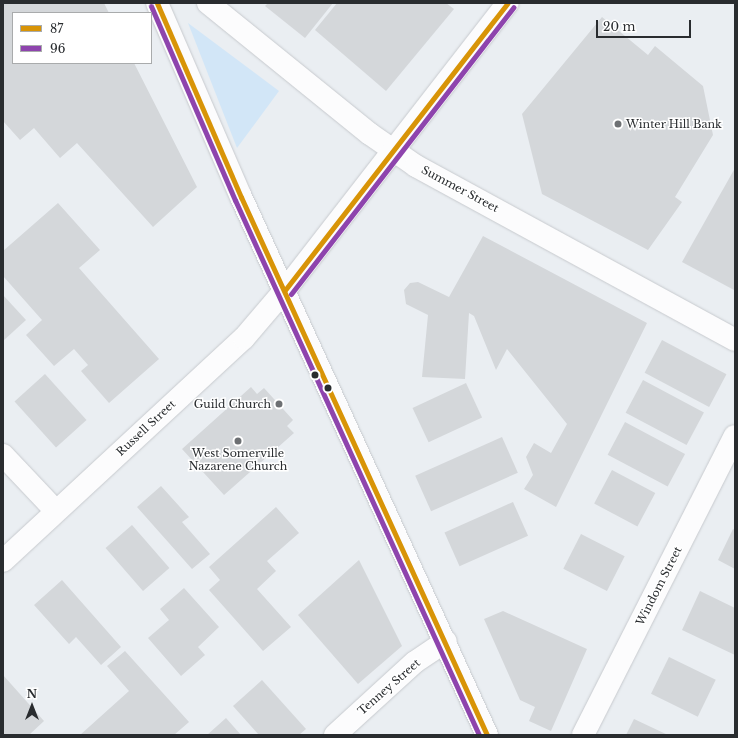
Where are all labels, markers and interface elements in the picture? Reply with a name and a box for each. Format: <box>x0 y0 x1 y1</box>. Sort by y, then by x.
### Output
legend <box>12 12 152 64</box>
scale bar <box>598 12 693 38</box>
text: 20 m <box>603 19 635 34</box>
text: 87 <box>50 21 63 36</box>
text: 96 <box>50 41 65 56</box>
place label: Winter Hill Bank <box>626 117 722 131</box>
marker: Winter Hill Bank <box>613 119 623 129</box>
street label: Summer Street <box>419 163 501 215</box>
unlabelled marker <box>310 370 320 380</box>
unlabelled marker <box>323 383 333 393</box>
street label: Russell Street <box>114 397 178 459</box>
place label: Guild Church <box>194 397 271 411</box>
marker: Guild Church <box>274 399 284 409</box>
marker: West Somerville Nazarene Church <box>233 436 243 446</box>
place label: West Somerville Nazarene Church <box>189 447 287 473</box>
street label: Windom Street <box>633 544 685 628</box>
street label: Tenney Street <box>355 656 423 718</box>
north arrow <box>12 686 52 726</box>
text: N <box>27 687 37 701</box>

